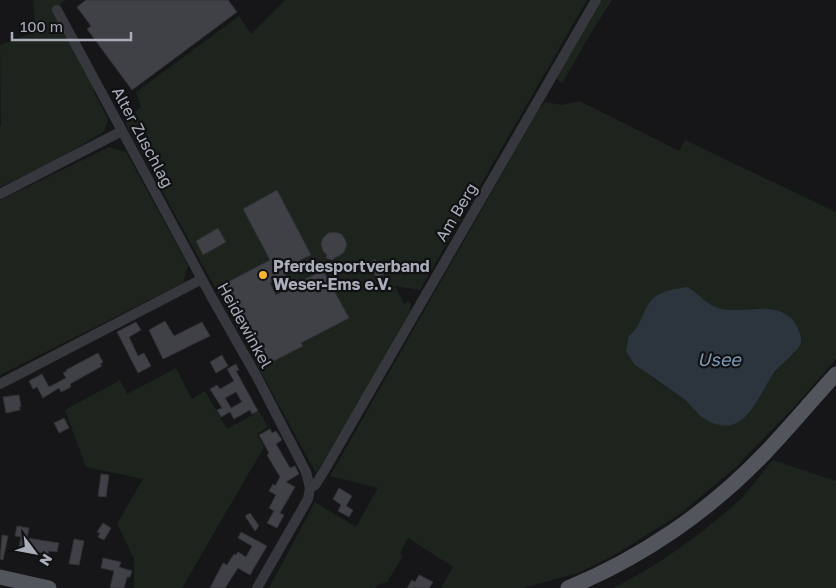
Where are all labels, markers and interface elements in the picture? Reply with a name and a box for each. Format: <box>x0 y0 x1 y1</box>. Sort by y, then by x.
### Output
scale bar <box>12 10 131 42</box>
text: 100 m <box>20 17 63 35</box>
street label: Alter Zuschlag <box>108 83 178 191</box>
street label: Am Berg <box>431 179 481 245</box>
place label: Pferdesportverband Weser-Ems e.V. <box>273 256 430 294</box>
marker: Pferdesportverband Weser-Ems e.V. <box>257 269 269 281</box>
street label: Heidewinkel <box>213 279 277 371</box>
water label: Usee <box>697 348 742 370</box>
north arrow <box>10 528 60 578</box>
text: N <box>36 551 56 569</box>

